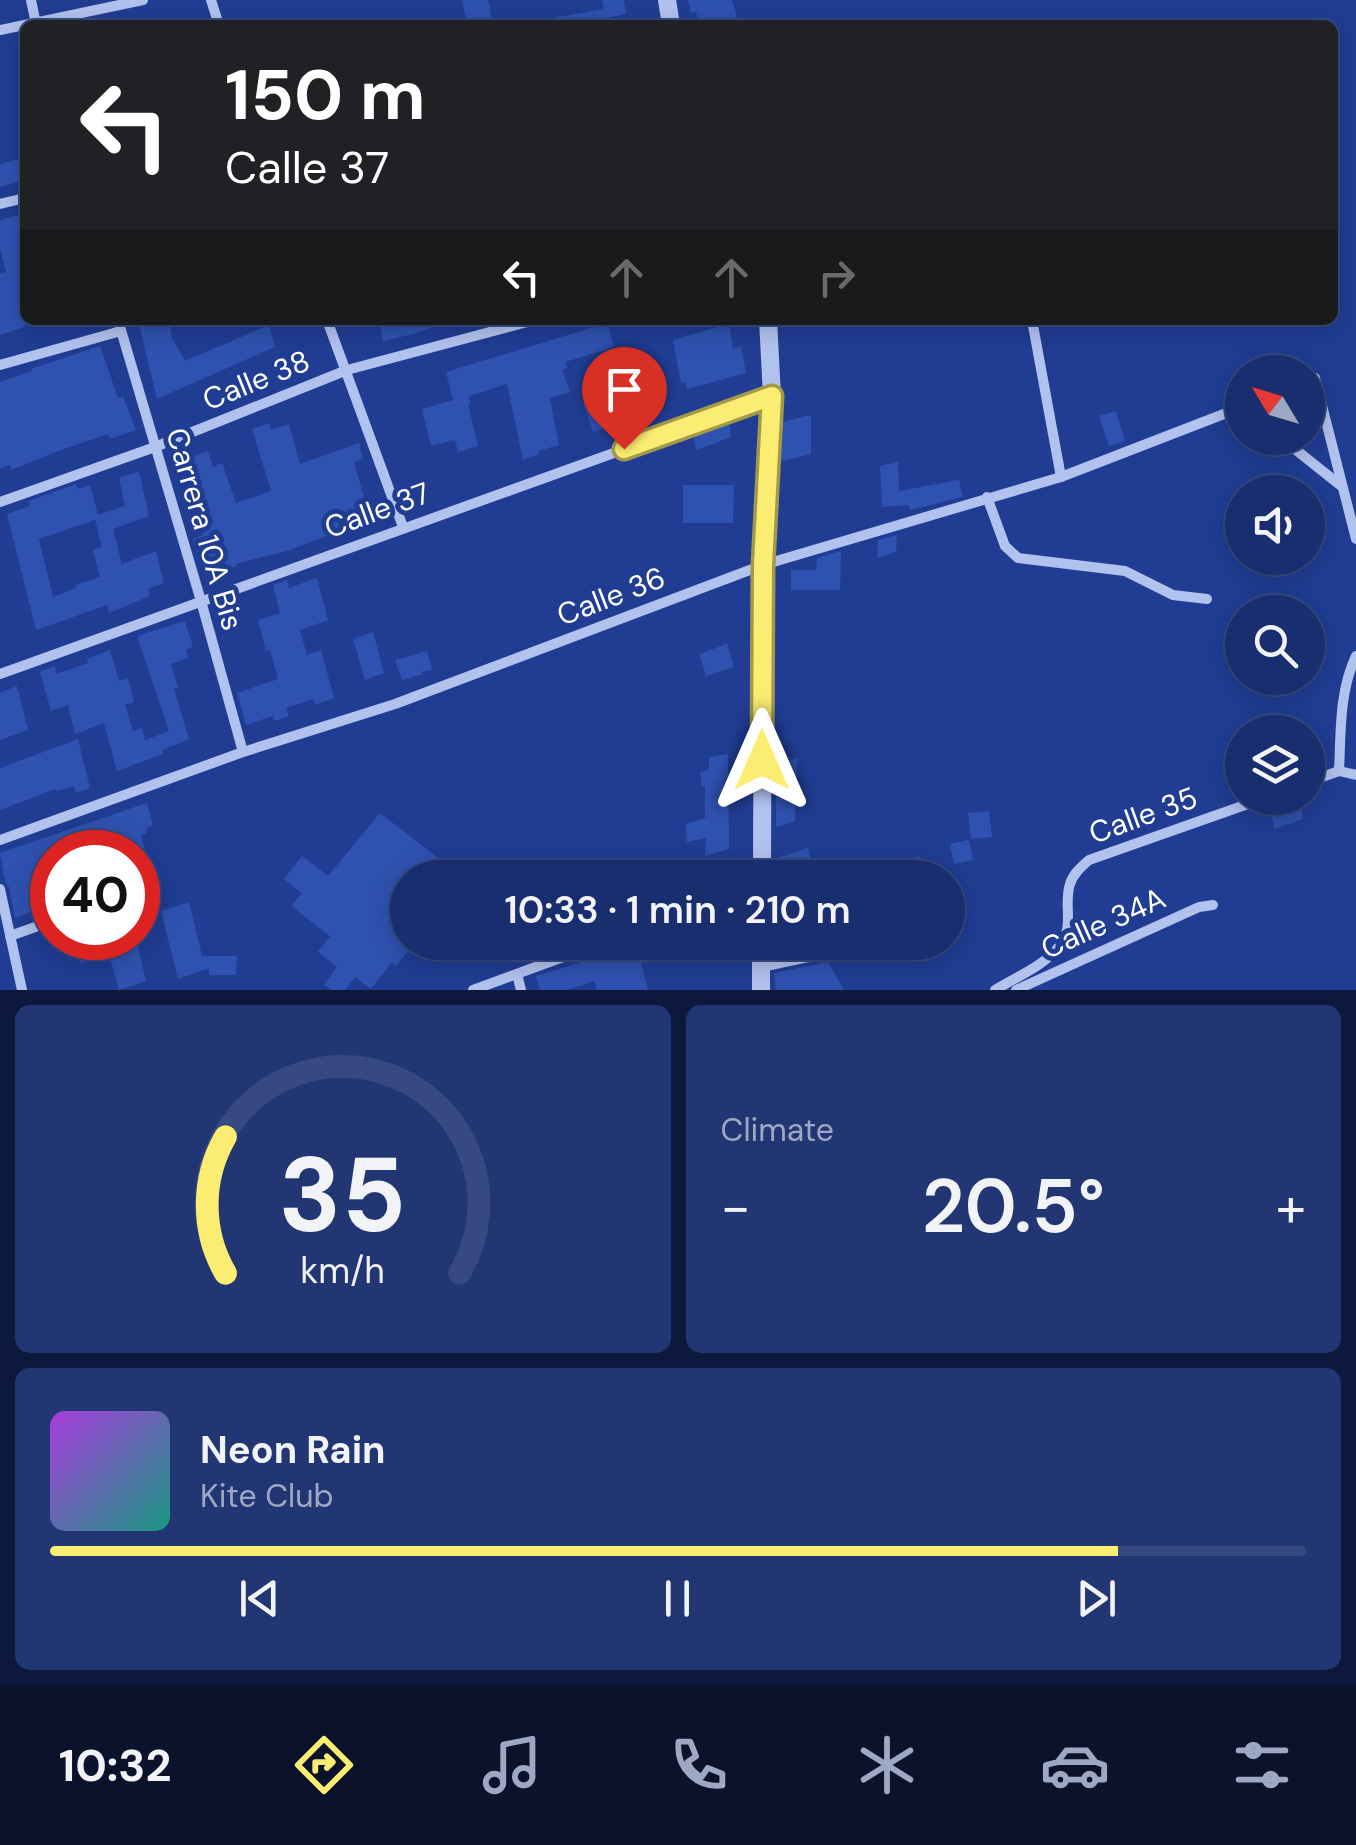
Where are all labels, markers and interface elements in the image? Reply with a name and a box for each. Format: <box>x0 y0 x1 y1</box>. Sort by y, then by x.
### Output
text: 150 m <box>225 50 426 141</box>
icon: left <box>60 60 190 190</box>
text: Calle 37 <box>225 138 389 197</box>
icon: left <box>494 250 549 305</box>
icon: ahead <box>599 250 654 305</box>
icon: ahead <box>704 250 759 305</box>
icon: right <box>809 250 864 305</box>
street label: Calle 38 <box>197 341 315 419</box>
pin <box>582 347 667 450</box>
north arrow <box>1225 355 1325 455</box>
map controls <box>1225 355 1325 815</box>
icon: arrive <box>597 362 652 417</box>
street label: Carrera 10A Bis <box>157 423 253 635</box>
street label: Calle 37 <box>319 473 435 547</box>
button: sound <box>1225 475 1325 575</box>
street label: Calle 36 <box>551 558 671 634</box>
button: search <box>1225 595 1325 695</box>
position arrow <box>710 708 814 812</box>
button: layers <box>1225 715 1325 815</box>
street label: Calle 35 <box>1084 777 1202 853</box>
speed limit sign: 40 <box>30 830 160 960</box>
street label: Calle 34A <box>1035 878 1171 968</box>
text: 10:33 · 1 min · 210 m <box>504 885 851 935</box>
text: Climate <box>721 1109 834 1151</box>
text: 35 <box>279 1128 406 1263</box>
text: 20.5° <box>922 1158 1105 1255</box>
text: − <box>721 1171 751 1243</box>
text: + <box>1276 1171 1306 1243</box>
text: km/h <box>301 1248 385 1294</box>
text: Neon Rain <box>200 1425 385 1475</box>
text: Kite Club <box>200 1475 334 1517</box>
icon: previous <box>232 1571 287 1626</box>
icon: pause <box>650 1571 705 1626</box>
icon: next <box>1069 1571 1124 1626</box>
icon: directions <box>289 1730 359 1800</box>
icon: music <box>477 1730 547 1800</box>
icon: phone <box>664 1730 734 1800</box>
icon: climate <box>852 1730 922 1800</box>
icon: car <box>1040 1730 1110 1800</box>
icon: filters <box>1227 1730 1297 1800</box>
text: 10:32 <box>59 1736 171 1795</box>

